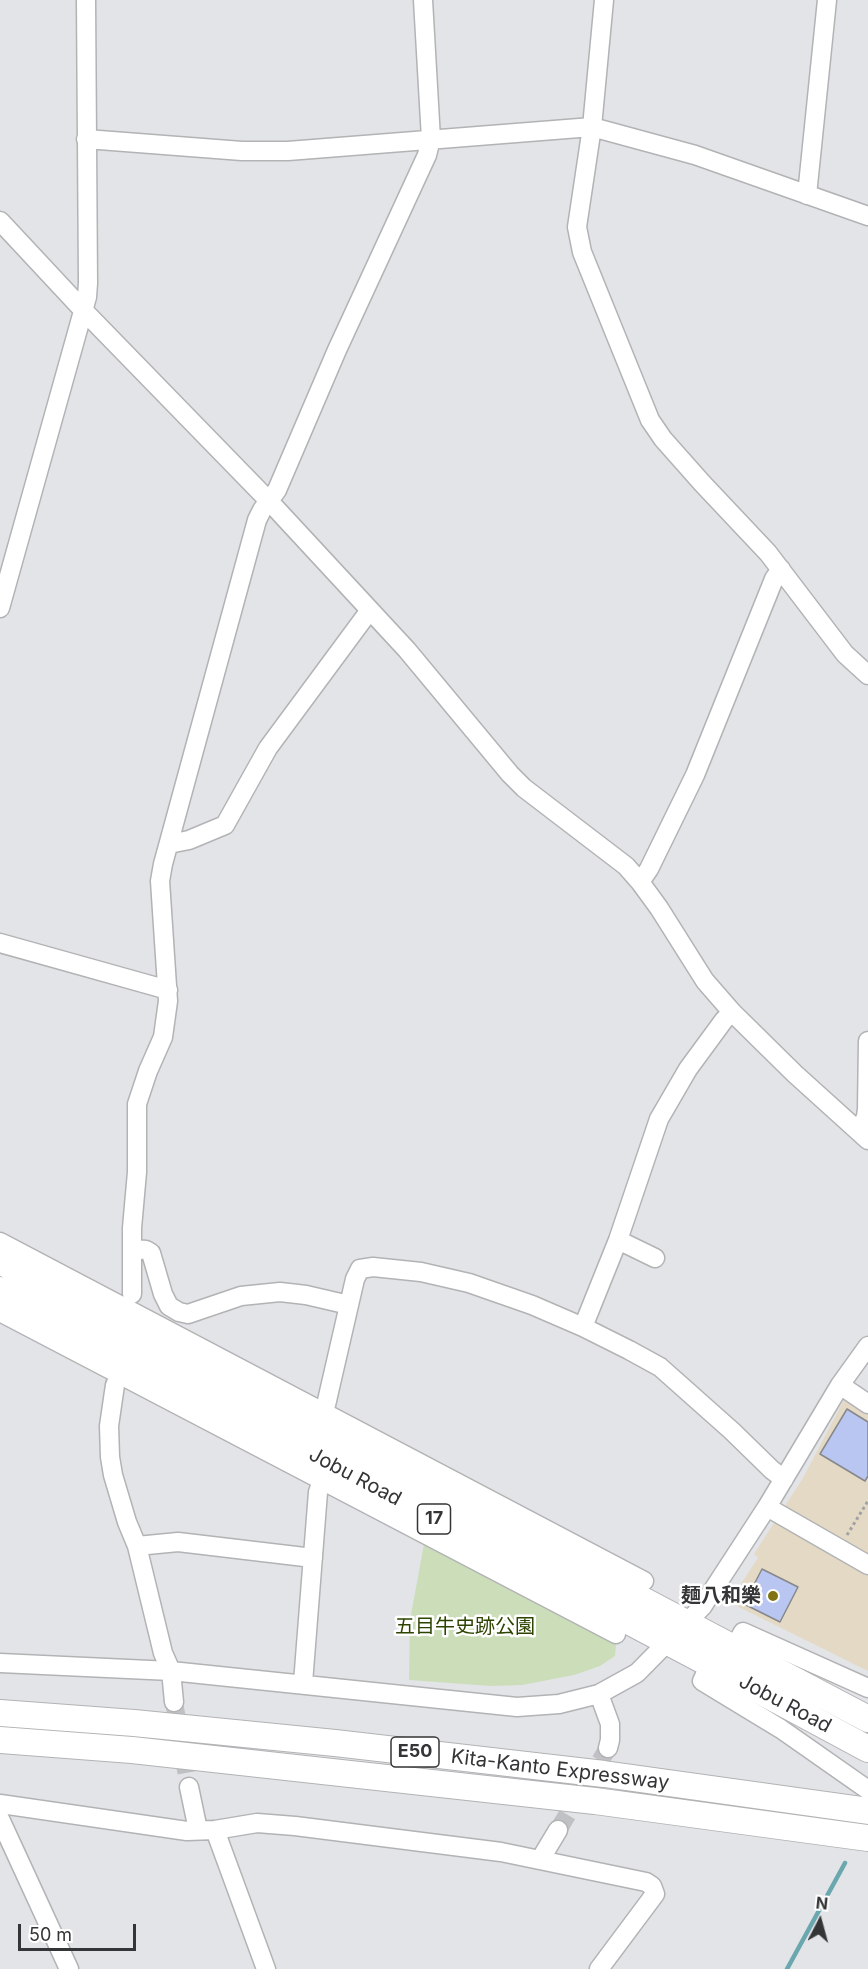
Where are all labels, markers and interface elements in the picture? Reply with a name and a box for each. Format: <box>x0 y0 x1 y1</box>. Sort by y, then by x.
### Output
street label: Jobu Road <box>305 1443 405 1511</box>
road number: 17 <box>418 1504 450 1534</box>
place label: 麺八和樂 <box>681 1584 761 1608</box>
marker: 麺八和樂 <box>766 1589 780 1603</box>
park label: 五目牛史跡公園 <box>395 1615 535 1639</box>
street label: Jobu Road <box>735 1670 835 1738</box>
road number: E50 <box>391 1737 439 1767</box>
street label: Kita-Kanto Expressway <box>449 1745 671 1795</box>
north arrow <box>790 1891 850 1951</box>
text: N <box>815 1893 829 1914</box>
scale bar <box>21 1912 140 1950</box>
text: 50 m <box>29 1924 72 1945</box>

